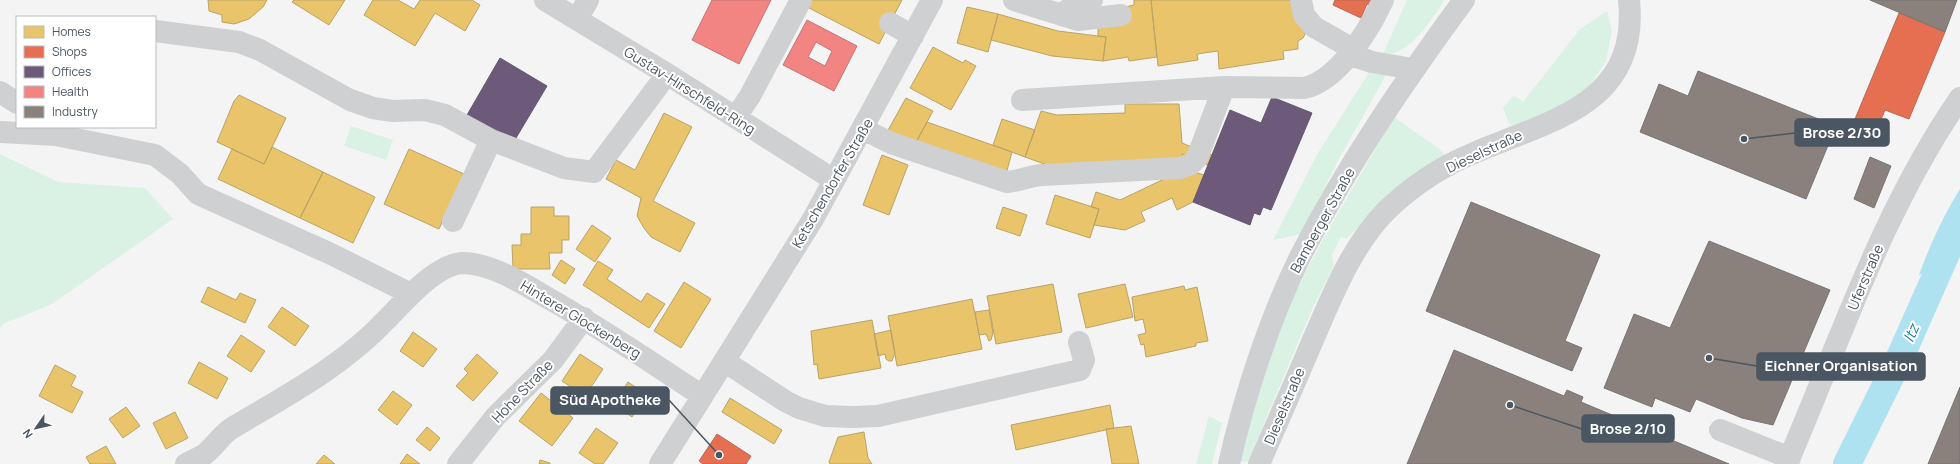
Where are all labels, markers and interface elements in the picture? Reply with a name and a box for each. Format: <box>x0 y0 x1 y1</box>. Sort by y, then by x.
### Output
legend <box>16 16 156 128</box>
text: Homes <box>52 23 91 40</box>
street label: Gustav-Hirschfeld-Ring <box>621 42 759 138</box>
text: Shops <box>52 43 87 60</box>
text: Offices <box>52 63 91 80</box>
text: Health <box>52 83 89 100</box>
text: Industry <box>52 103 98 120</box>
street label: Ketschendorfer Straße <box>787 115 877 251</box>
callout: Brose 2/30 <box>1795 119 1889 146</box>
text: Brose 2/30 <box>1803 122 1881 143</box>
street label: Dieselstraße <box>1443 125 1525 177</box>
street label: Bamberger Straße <box>1285 164 1359 276</box>
street label: Uferstraße <box>1843 241 1887 313</box>
street label: Hinterer Glockenberg <box>517 275 645 363</box>
water label: Itz <box>1898 319 1925 345</box>
callout: Eichner Organisation <box>1757 353 1925 380</box>
street label: Hohe Straße <box>487 355 557 427</box>
text: Eichner Organisation <box>1765 355 1917 376</box>
street label: Dieselstraße <box>1259 365 1309 447</box>
callout: Süd Apotheke <box>551 387 669 414</box>
text: Süd Apotheke <box>559 389 661 410</box>
north arrow <box>16 408 56 448</box>
callout: Brose 2/10 <box>1582 415 1674 442</box>
text: Brose 2/10 <box>1590 418 1666 439</box>
text: N <box>19 426 36 441</box>

